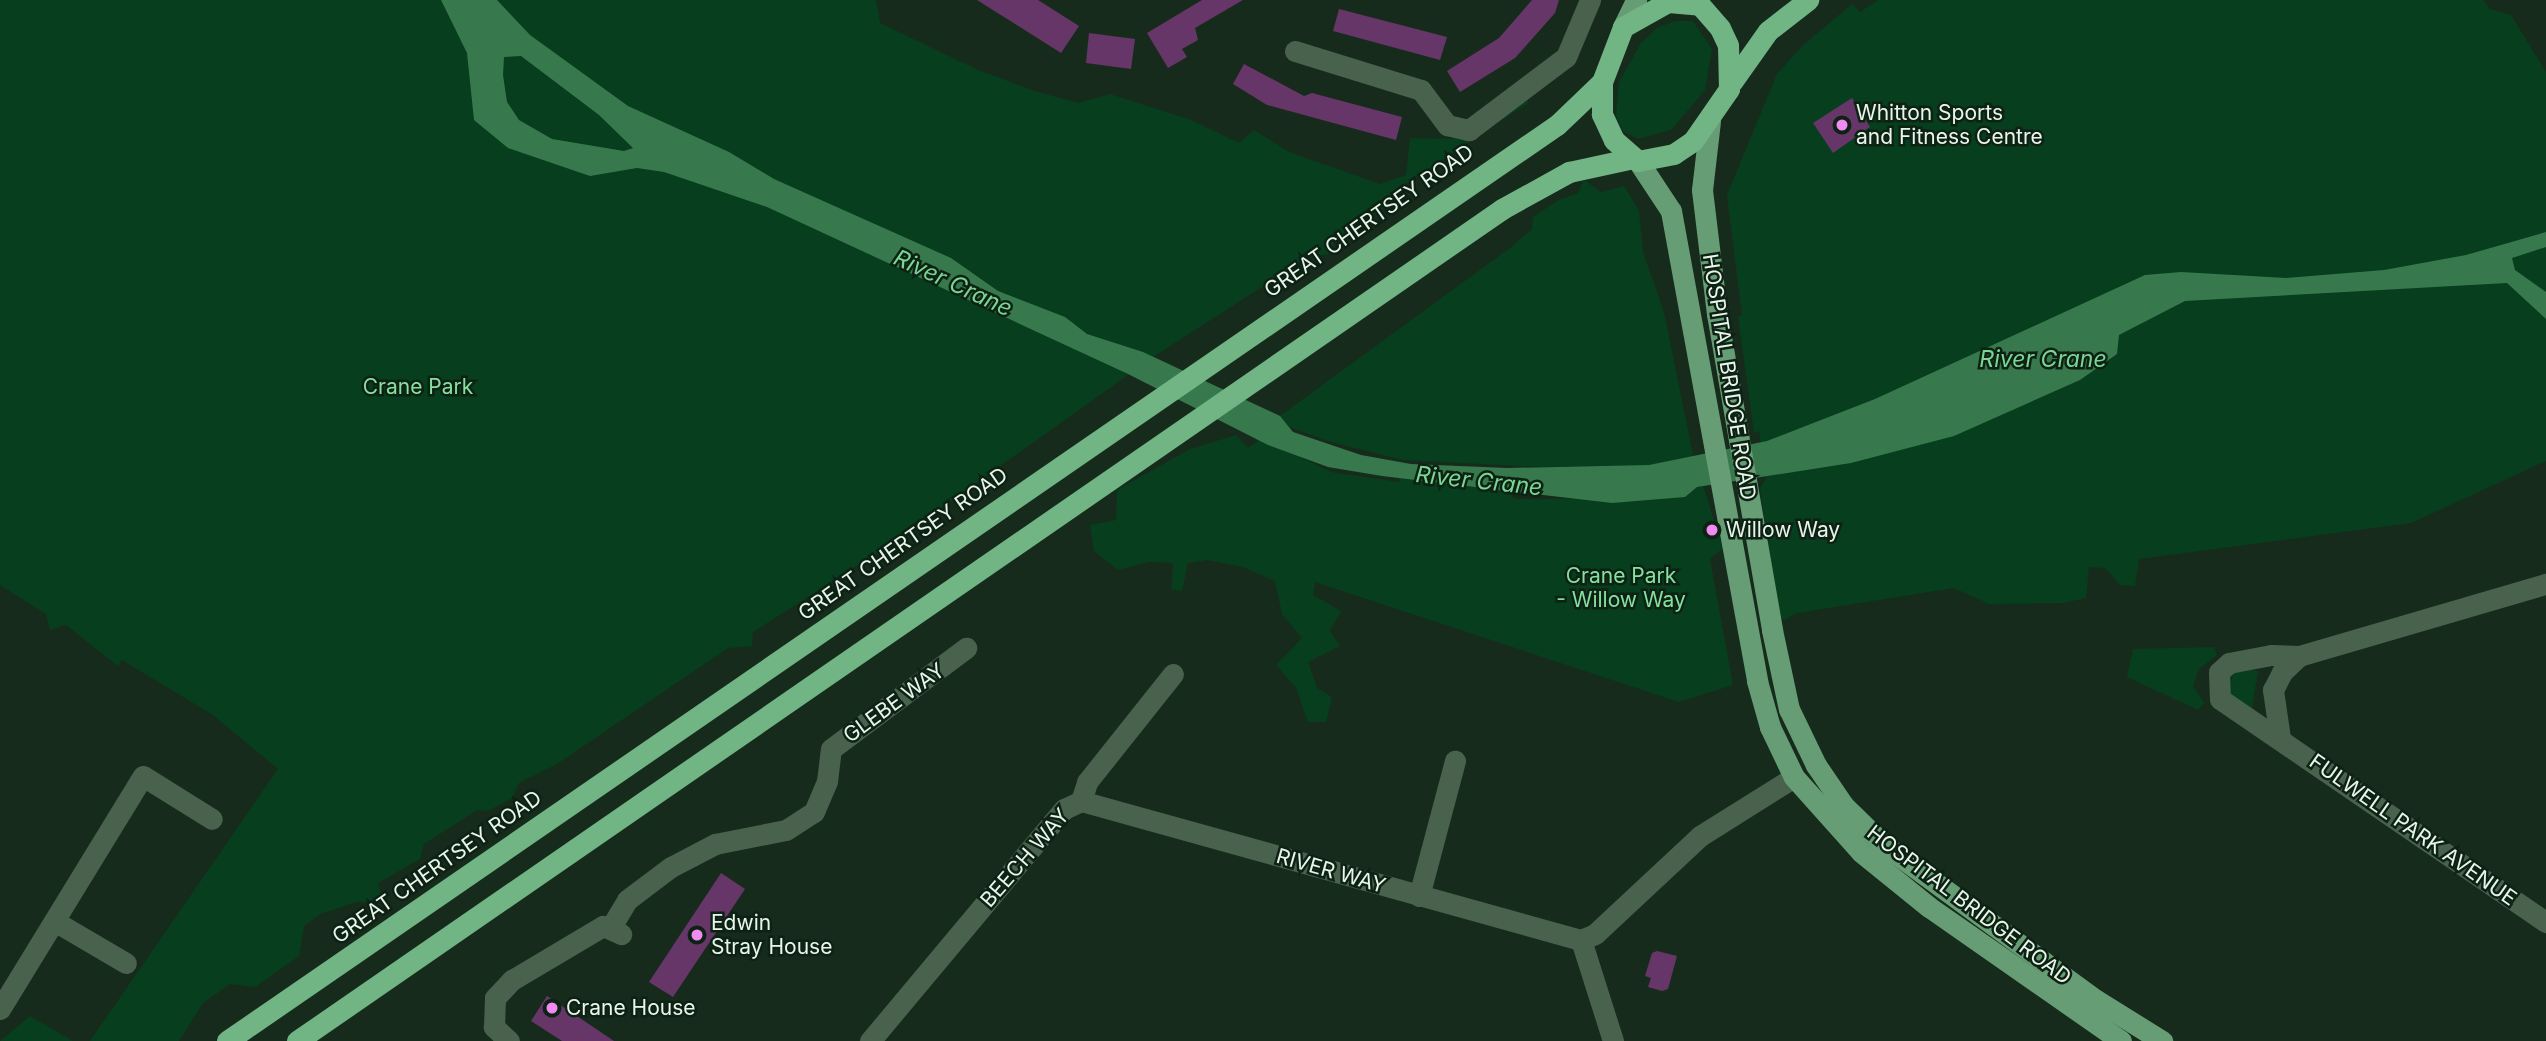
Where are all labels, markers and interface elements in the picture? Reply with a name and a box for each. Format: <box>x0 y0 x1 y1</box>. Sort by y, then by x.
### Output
place label: Whitton Sports and Fitness Centre <box>1856 100 2043 150</box>
marker: Whitton Sports and Fitness Centre <box>1834 117 1850 133</box>
street label: GREAT CHERTSEY ROAD <box>1260 139 1478 303</box>
water label: River Crane <box>889 244 1017 322</box>
street label: HOSPITAL BRIDGE ROAD <box>1697 252 1761 502</box>
water label: River Crane <box>1979 345 2107 373</box>
park label: Crane Park <box>363 374 473 400</box>
water label: River Crane <box>1414 461 1544 501</box>
street label: GREAT CHERTSEY ROAD <box>794 462 1012 626</box>
place label: Willow Way <box>1726 517 1840 543</box>
marker: Willow Way <box>1704 522 1720 538</box>
park label: Crane Park - Willow Way <box>1556 563 1686 613</box>
street label: GLEBE WAY <box>838 658 950 748</box>
street label: FULWELL PARK AVENUE <box>2305 749 2521 911</box>
street label: GREAT CHERTSEY ROAD <box>328 785 546 949</box>
street label: BEECH WAY <box>975 803 1075 913</box>
street label: HOSPITAL BRIDGE ROAD <box>1862 820 2076 990</box>
street label: RIVER WAY <box>1274 843 1388 899</box>
place label: Edwin Stray House <box>711 910 832 960</box>
marker: Edwin Stray House <box>689 927 705 943</box>
place label: Crane House <box>566 995 696 1021</box>
marker: Crane House <box>544 1000 560 1016</box>

